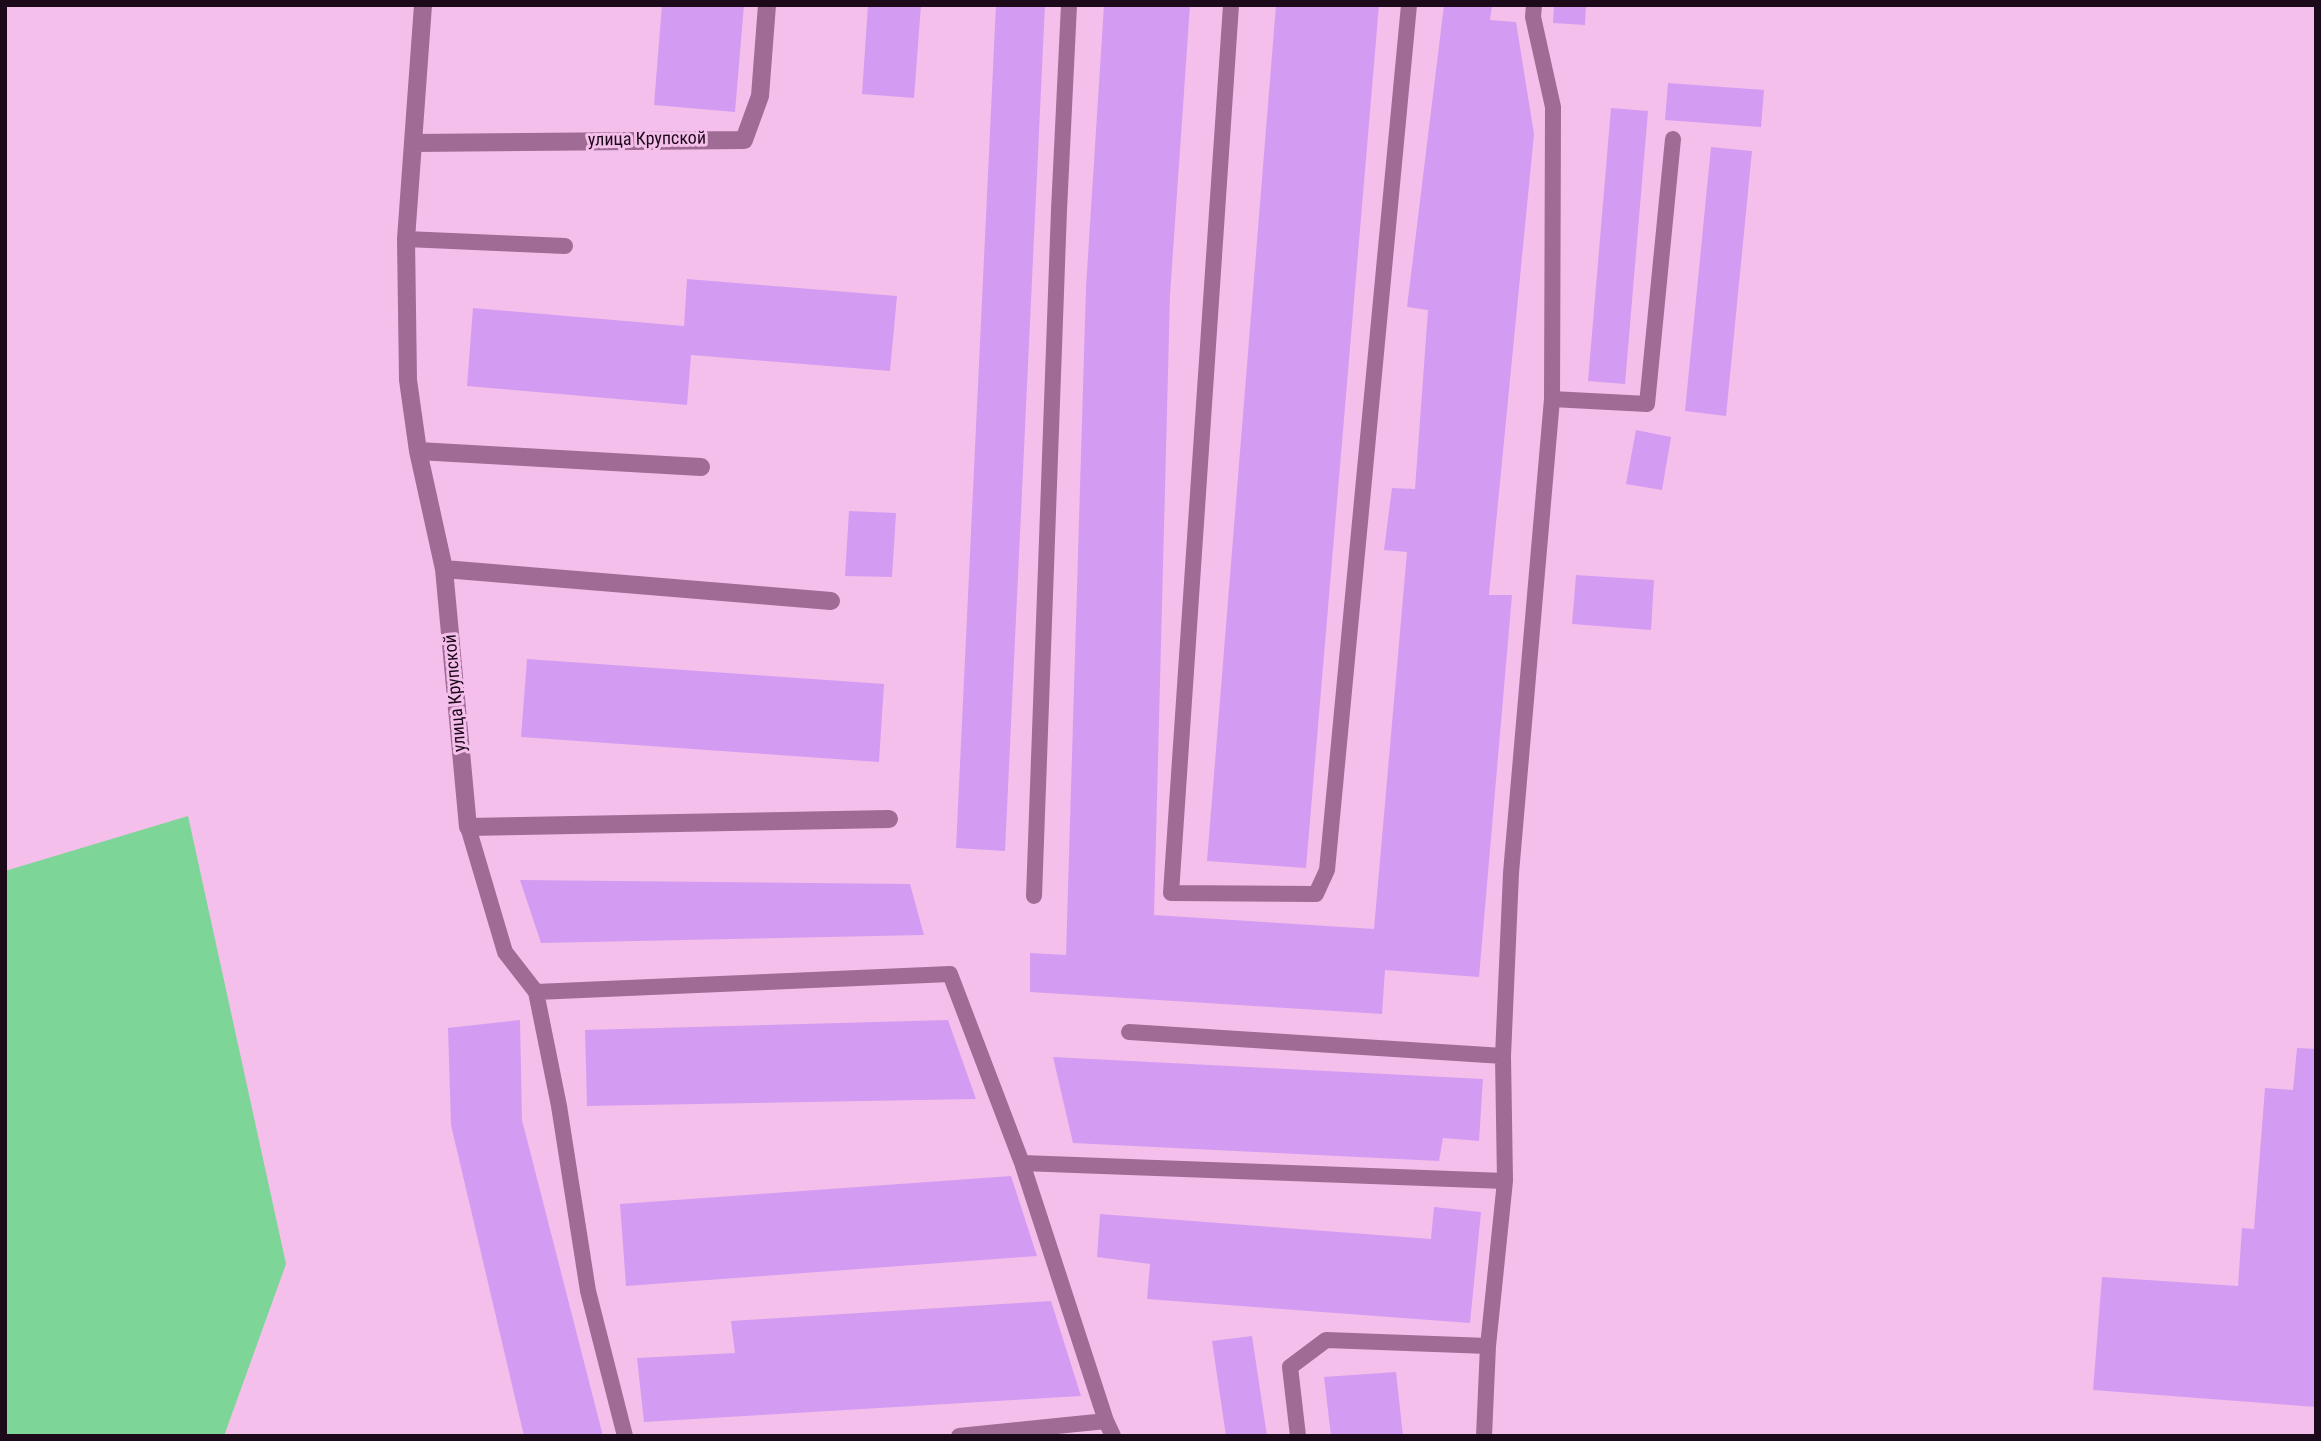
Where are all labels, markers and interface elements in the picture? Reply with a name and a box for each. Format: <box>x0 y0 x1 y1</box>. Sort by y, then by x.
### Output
street label: улица Крупской <box>588 128 706 152</box>
street label: улица Крупской <box>440 633 472 753</box>

